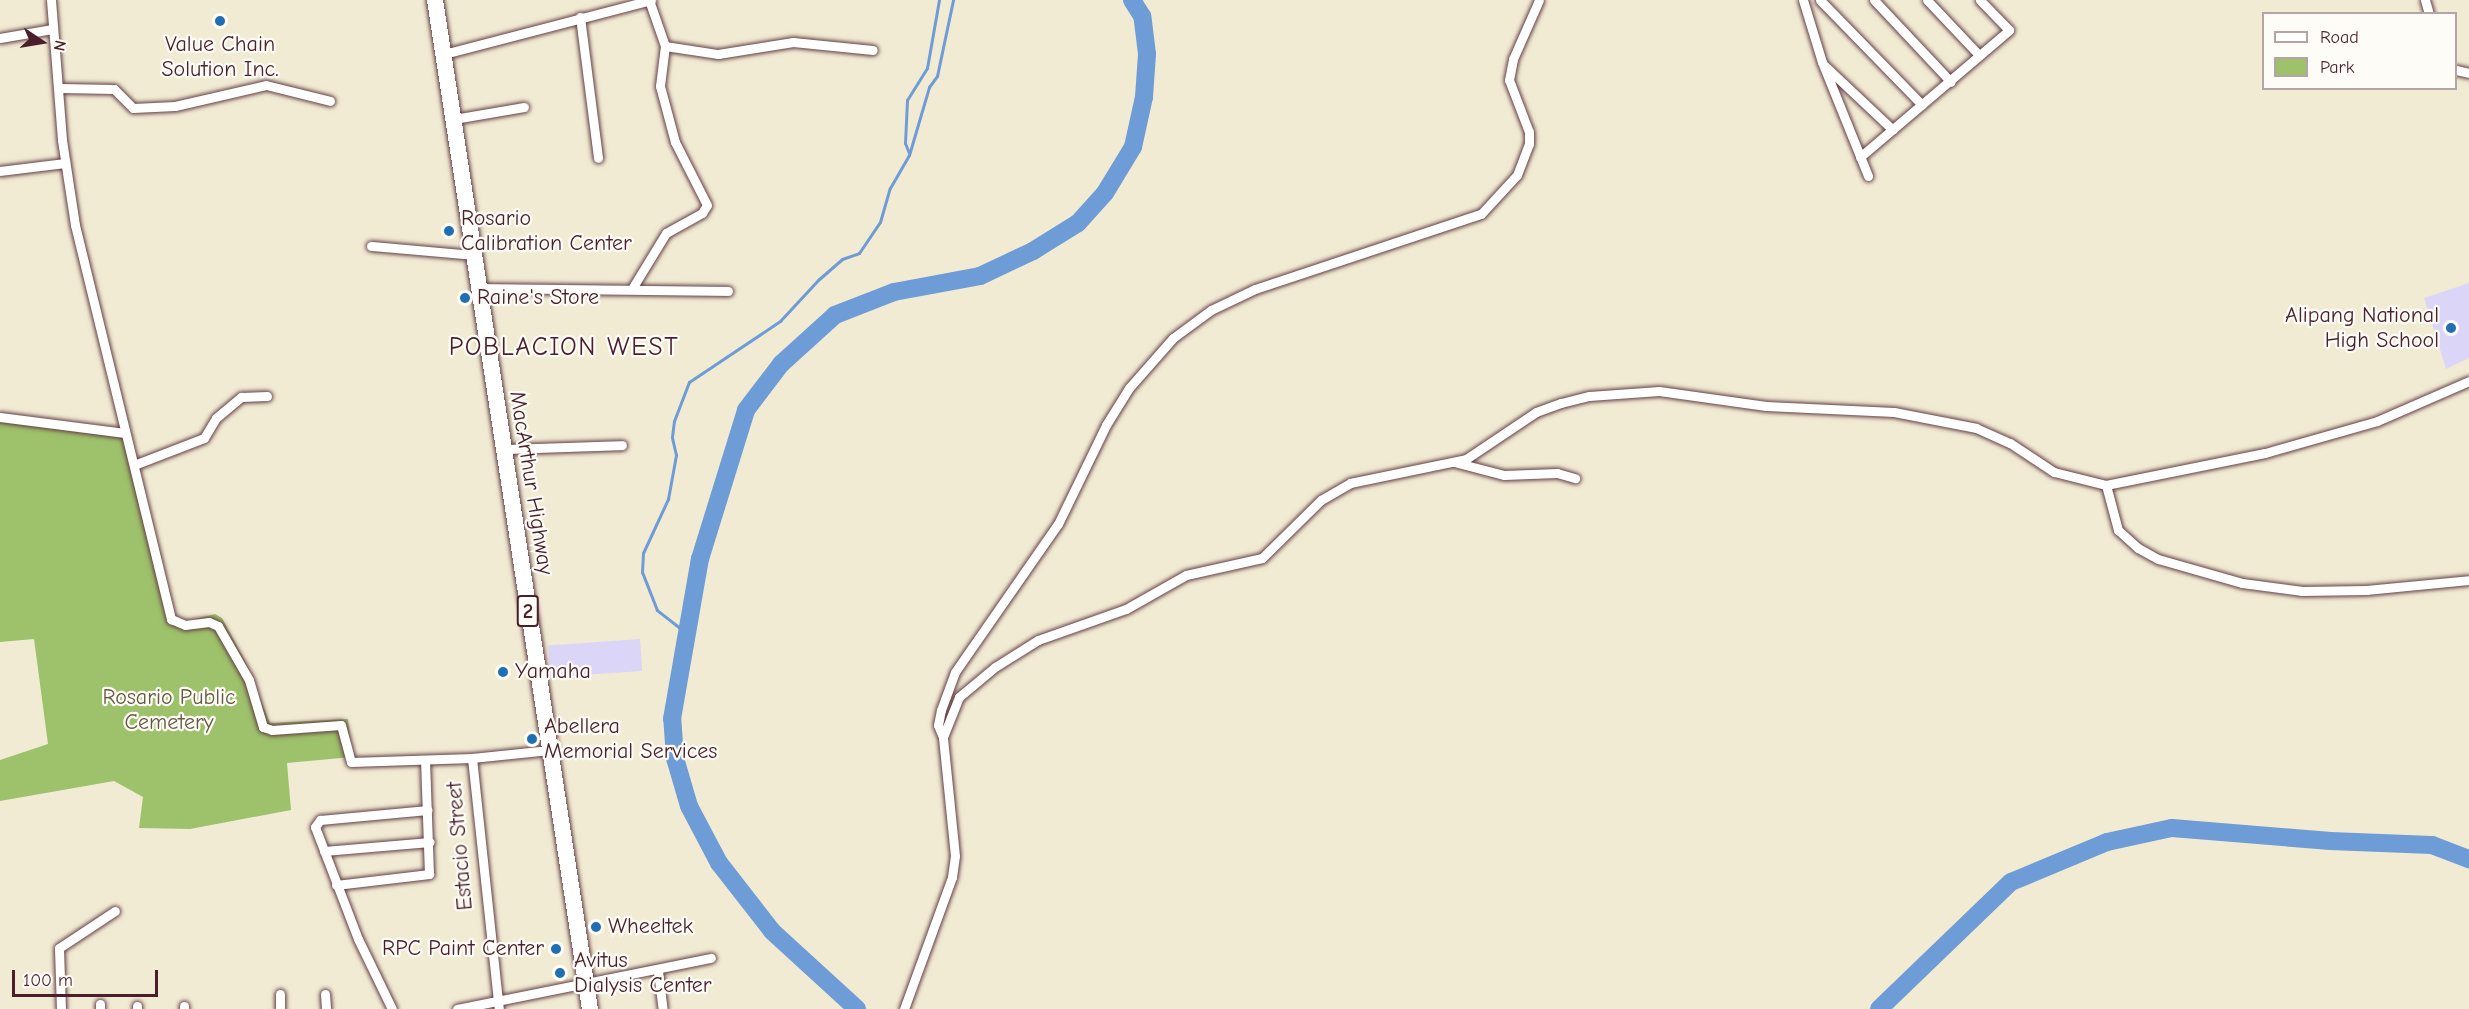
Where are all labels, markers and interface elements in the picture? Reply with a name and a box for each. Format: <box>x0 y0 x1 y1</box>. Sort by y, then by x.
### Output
north arrow <box>12 12 72 72</box>
legend <box>2262 12 2457 90</box>
marker: Value Chain Solution Inc. <box>213 14 227 28</box>
text: Road <box>2320 27 2359 48</box>
place label: Value Chain Solution Inc. <box>161 31 279 82</box>
text: N <box>50 39 69 53</box>
text: Park <box>2320 57 2354 78</box>
place label: Rosario Calibration Center <box>461 205 632 256</box>
marker: Rosario Calibration Center <box>442 224 456 238</box>
place label: Raine's Store <box>477 285 599 311</box>
marker: Raine's Store <box>458 291 472 305</box>
place label: Alipang National High School <box>2285 302 2439 354</box>
marker: Alipang National High School <box>2444 321 2458 335</box>
district label: POBLACION WEST <box>449 332 679 364</box>
street label: MacArthur Highway <box>503 389 559 577</box>
road number: 2 <box>516 593 540 629</box>
place label: Yamaha <box>515 659 591 685</box>
marker: Yamaha <box>496 665 510 679</box>
park label: Rosario Public Cemetery <box>102 684 236 736</box>
place label: Abellera Memorial Services <box>544 713 717 764</box>
marker: Abellera Memorial Services <box>525 732 539 746</box>
street label: Estacio Street <box>441 781 479 911</box>
place label: Wheeltek <box>608 914 693 940</box>
marker: Wheeltek <box>589 920 603 934</box>
place label: RPC Paint Center <box>382 936 544 962</box>
marker: RPC Paint Center <box>549 942 563 956</box>
place label: Avitus Dialysis Center <box>574 947 712 998</box>
scale bar <box>15 958 160 996</box>
marker: Avitus Dialysis Center <box>551 964 569 982</box>
text: 100 m <box>23 970 73 991</box>

